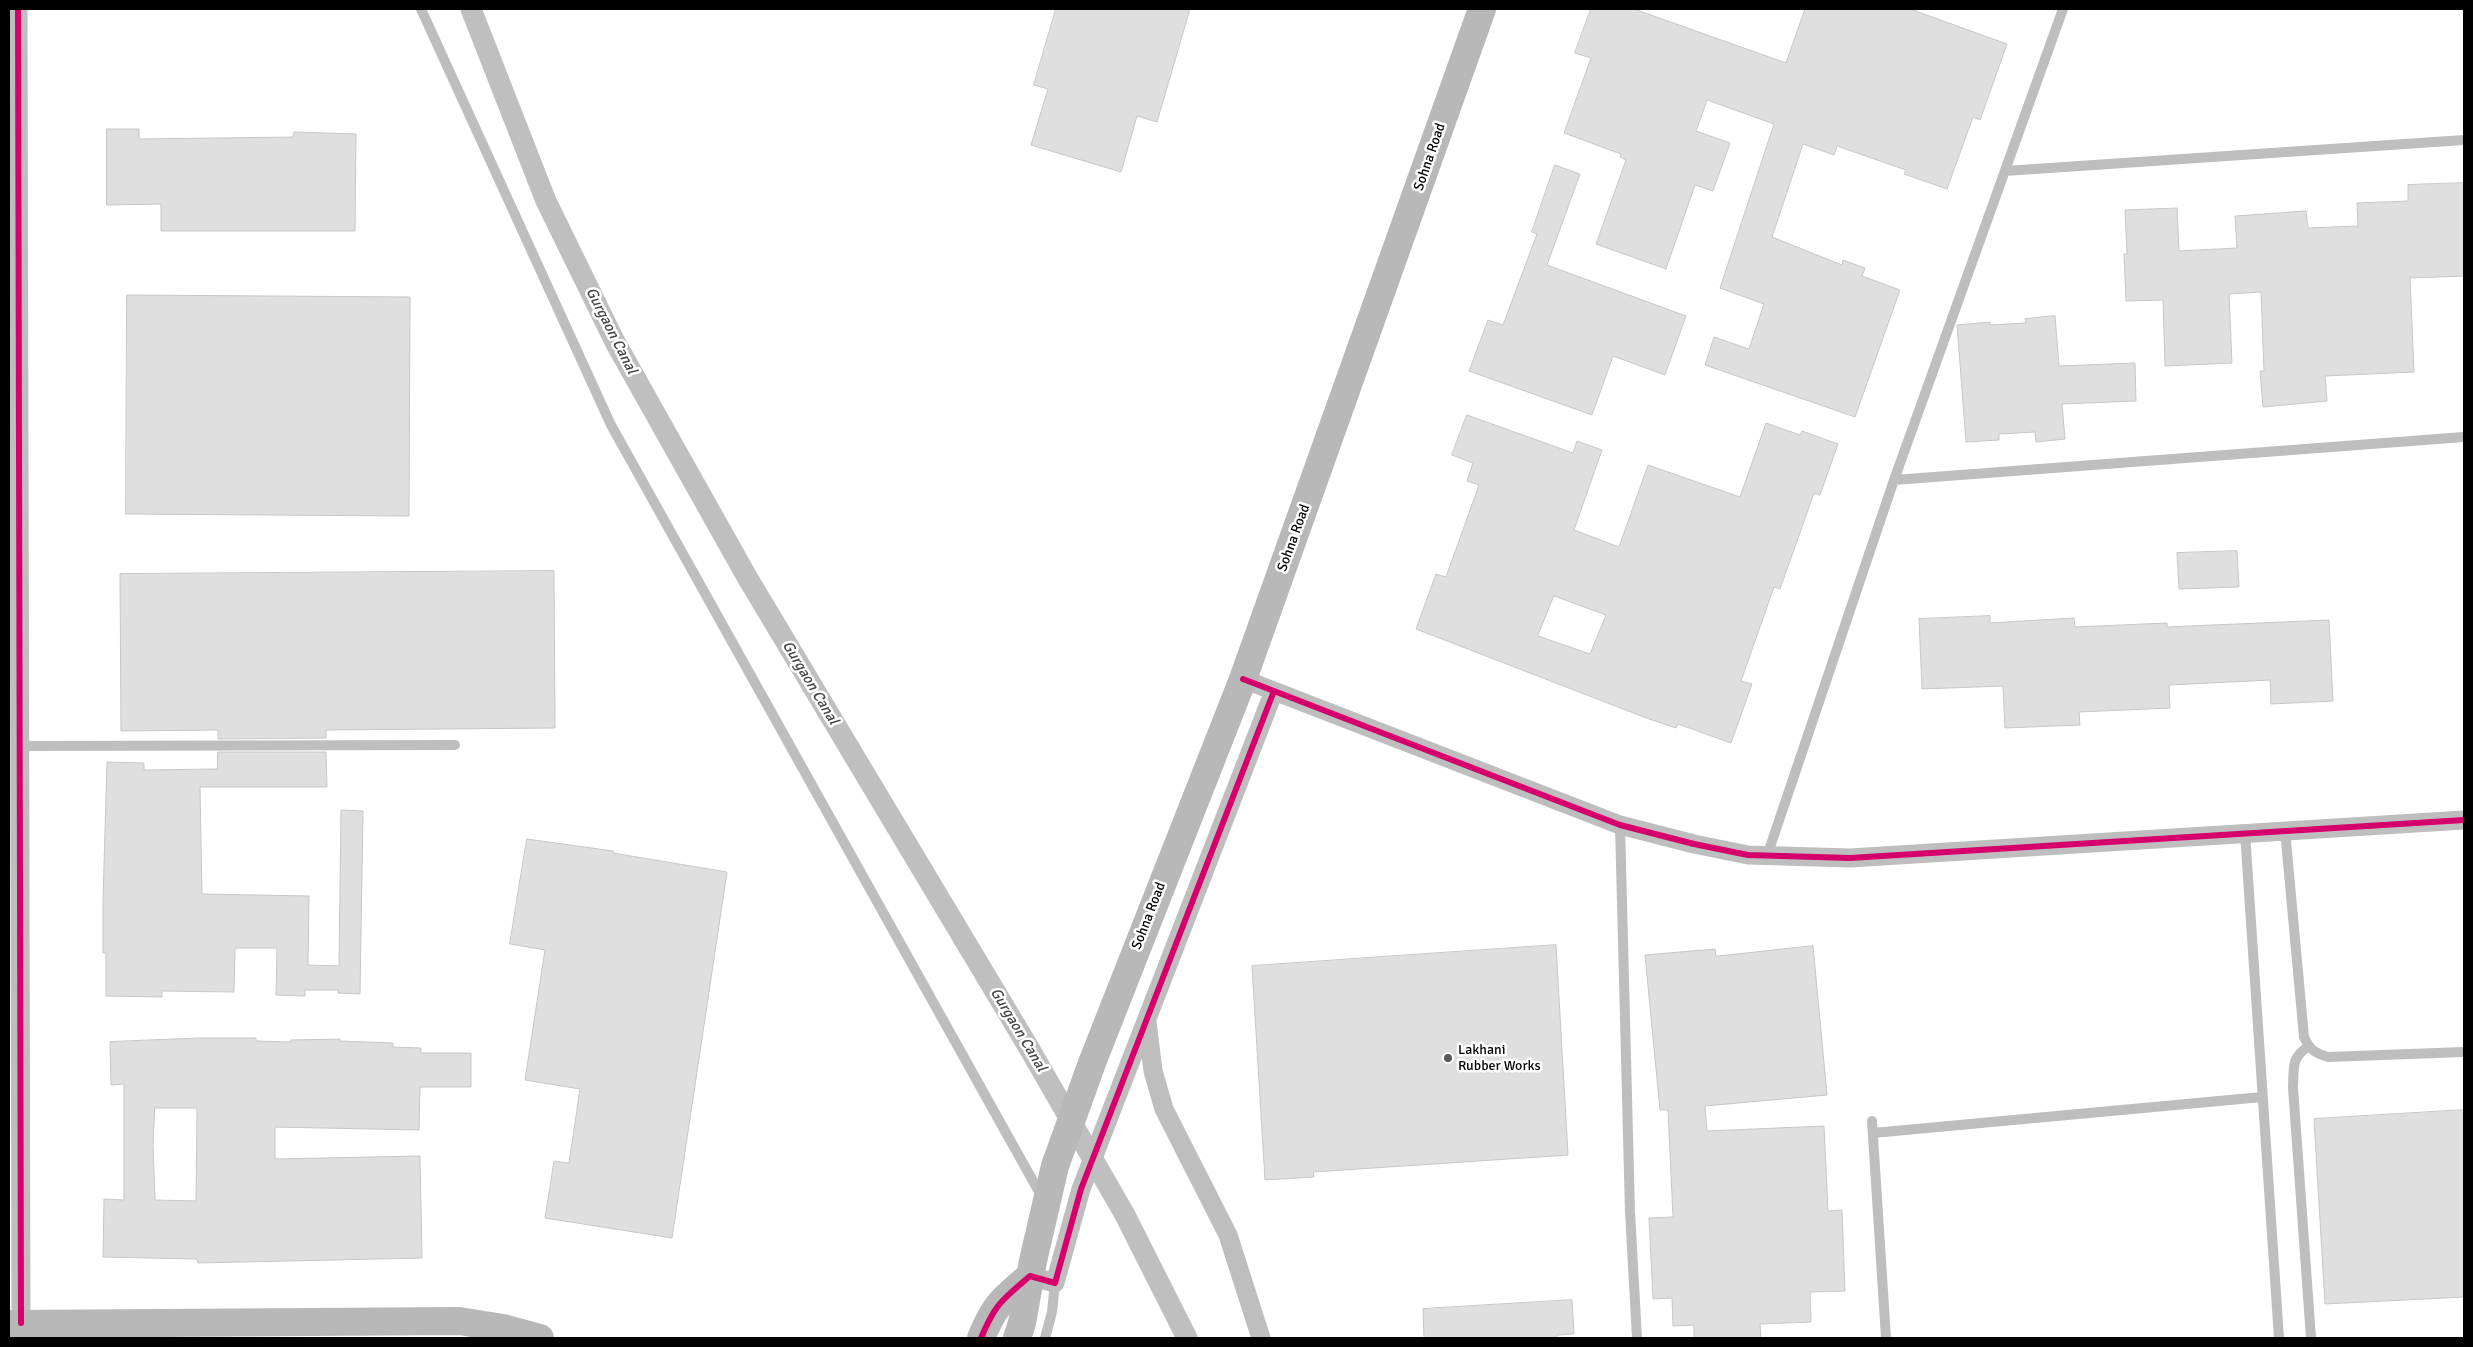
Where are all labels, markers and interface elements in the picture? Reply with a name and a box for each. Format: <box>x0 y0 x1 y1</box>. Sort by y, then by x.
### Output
street label: Sohna Road <box>1411 121 1449 193</box>
water label: Gurgaon Canal <box>581 285 641 377</box>
street label: Sohna Road <box>1274 502 1314 574</box>
water label: Gurgaon Canal <box>778 638 842 728</box>
street label: Sohna Road <box>1129 880 1169 952</box>
water label: Gurgaon Canal <box>986 985 1050 1075</box>
place label: Lakhani Rubber Works <box>1458 1042 1541 1074</box>
marker: Lakhani Rubber Works <box>1442 1052 1454 1064</box>

